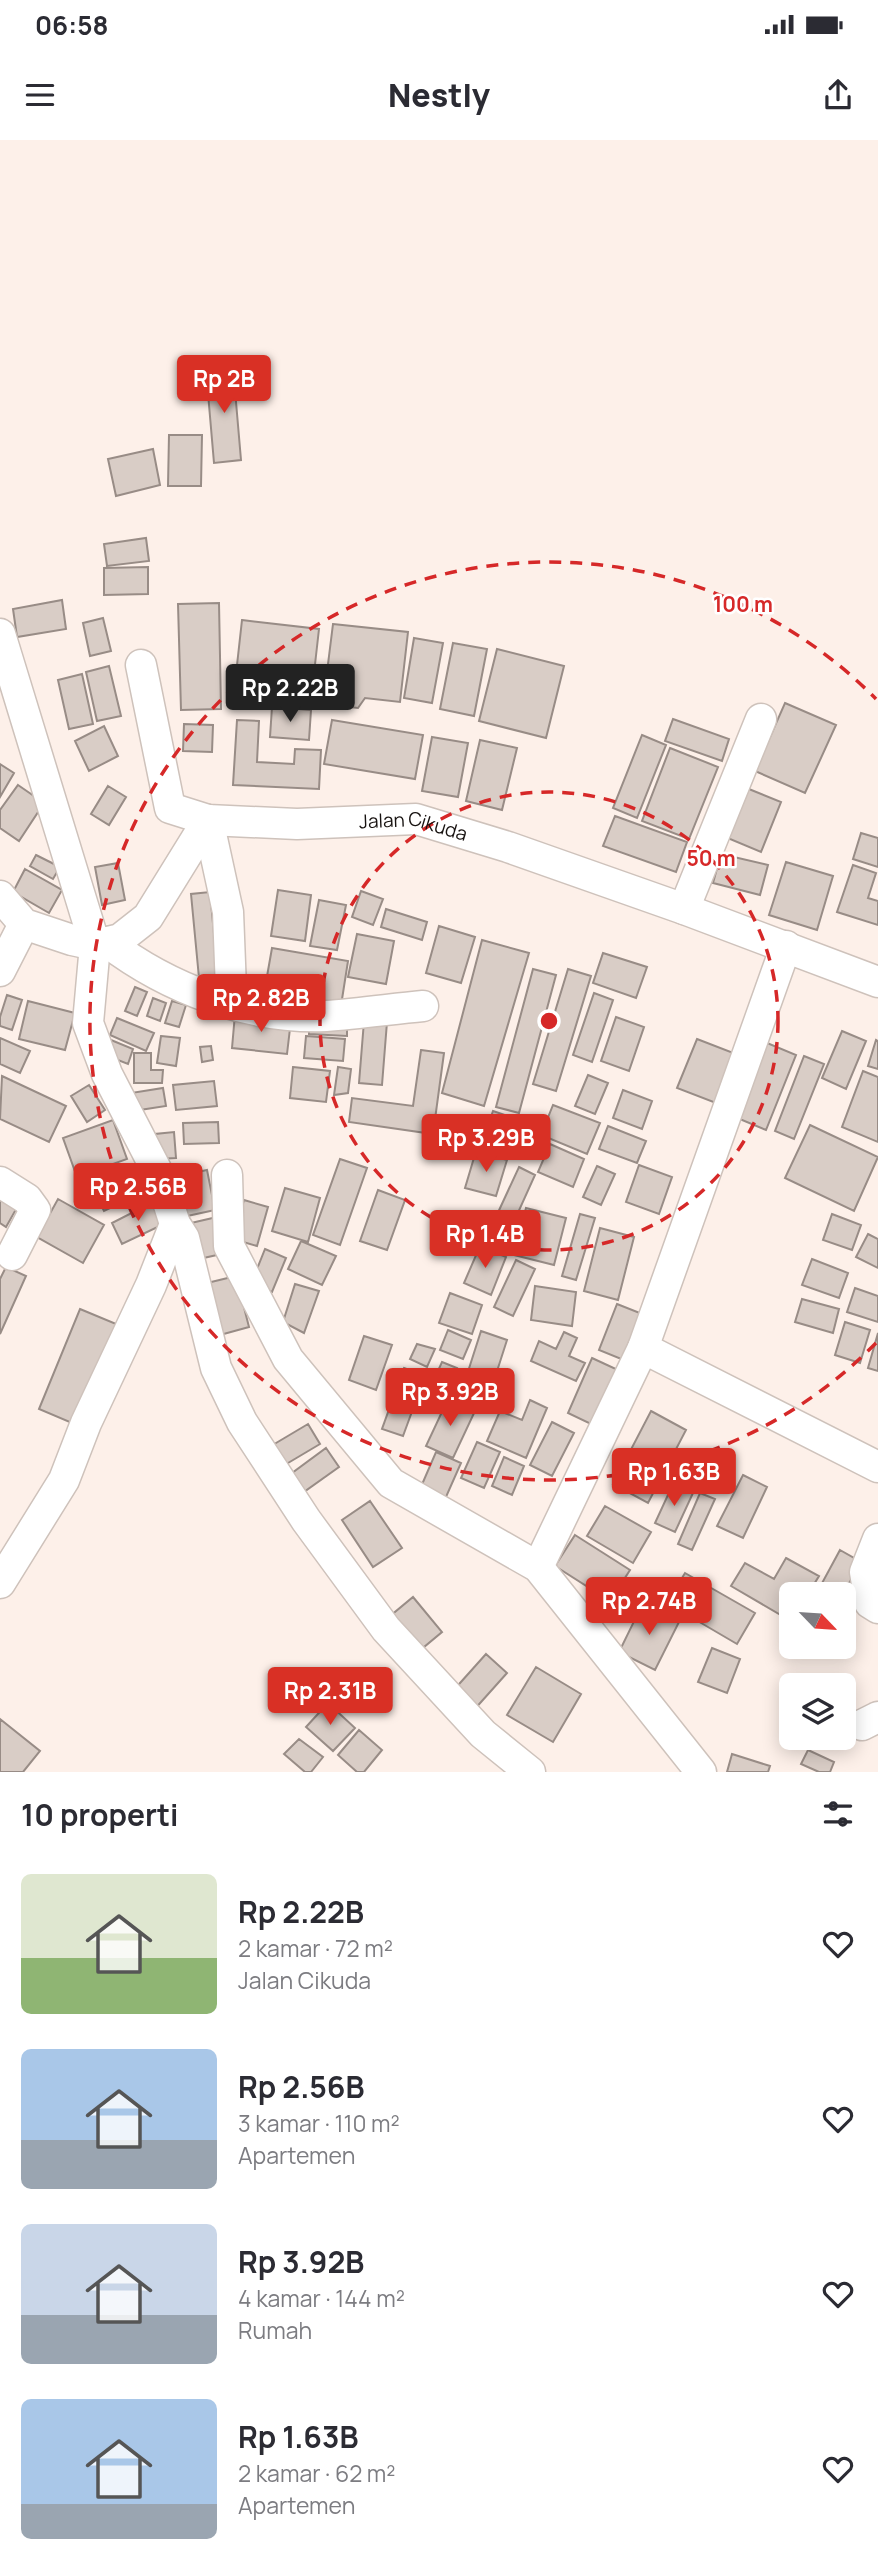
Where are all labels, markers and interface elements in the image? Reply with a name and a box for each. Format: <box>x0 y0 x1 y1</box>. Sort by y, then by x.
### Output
text: 06:58 <box>35 7 108 43</box>
text: Nestly <box>388 73 490 117</box>
icon: menu <box>21 76 59 114</box>
icon: share <box>819 76 857 114</box>
pin: Rp 2B <box>175 356 273 415</box>
text: Rp 2B <box>193 362 255 394</box>
text: 100 m <box>713 590 773 618</box>
pin: Rp 2.22B <box>218 664 362 724</box>
text: Rp 2.22B <box>242 671 338 703</box>
street label: Jalan Cikuda <box>359 806 471 847</box>
text: 50 m <box>686 844 736 872</box>
pin: Rp 2.82B <box>189 974 333 1034</box>
text: Rp 2.82B <box>213 981 309 1013</box>
centre of rings <box>537 1009 561 1033</box>
pin: Rp 3.29B <box>414 1114 558 1174</box>
text: Rp 3.29B <box>438 1121 534 1153</box>
pin: Rp 2.56B <box>66 1164 210 1223</box>
text: Rp 2.56B <box>90 1170 186 1202</box>
pin: Rp 1.4B <box>420 1210 550 1270</box>
text: Rp 1.4B <box>446 1217 524 1249</box>
pin: Rp 3.92B <box>378 1368 522 1428</box>
text: Rp 3.92B <box>402 1375 498 1407</box>
pin: Rp 1.63B <box>602 1448 746 1508</box>
text: Rp 1.63B <box>628 1455 720 1487</box>
pin: Rp 2.74B <box>577 1578 721 1637</box>
north arrow <box>779 1582 856 1659</box>
map controls <box>779 1582 856 1750</box>
text: Rp 2.74B <box>602 1584 696 1616</box>
pin: Rp 2.31B <box>258 1668 402 1727</box>
button: layers <box>779 1673 856 1750</box>
text: Rp 2.31B <box>284 1674 376 1706</box>
text: 10 properti <box>21 1794 179 1835</box>
icon: filters <box>819 1795 857 1833</box>
text: Rp 2.22B <box>238 1891 364 1932</box>
icon: home <box>77 1902 161 1986</box>
icon: heart <box>819 1925 857 1963</box>
text: 2 kamar · 72 m² <box>238 1932 393 1964</box>
text: Jalan Cikuda <box>238 1964 371 1996</box>
text: Rp 2.56B <box>238 2066 364 2107</box>
icon: home <box>77 2077 161 2161</box>
icon: heart <box>819 2100 857 2138</box>
text: 3 kamar · 110 m² <box>238 2107 400 2139</box>
text: Apartemen <box>238 2139 355 2171</box>
text: Rp 3.92B <box>238 2241 364 2282</box>
icon: home <box>77 2252 161 2336</box>
icon: heart <box>819 2275 857 2313</box>
text: 4 kamar · 144 m² <box>238 2282 405 2314</box>
text: Rumah <box>238 2314 312 2346</box>
text: Rp 1.63B <box>238 2416 358 2457</box>
icon: home <box>77 2427 161 2511</box>
icon: heart <box>819 2450 857 2488</box>
text: 2 kamar · 62 m² <box>238 2457 396 2489</box>
text: Apartemen <box>238 2489 355 2521</box>

